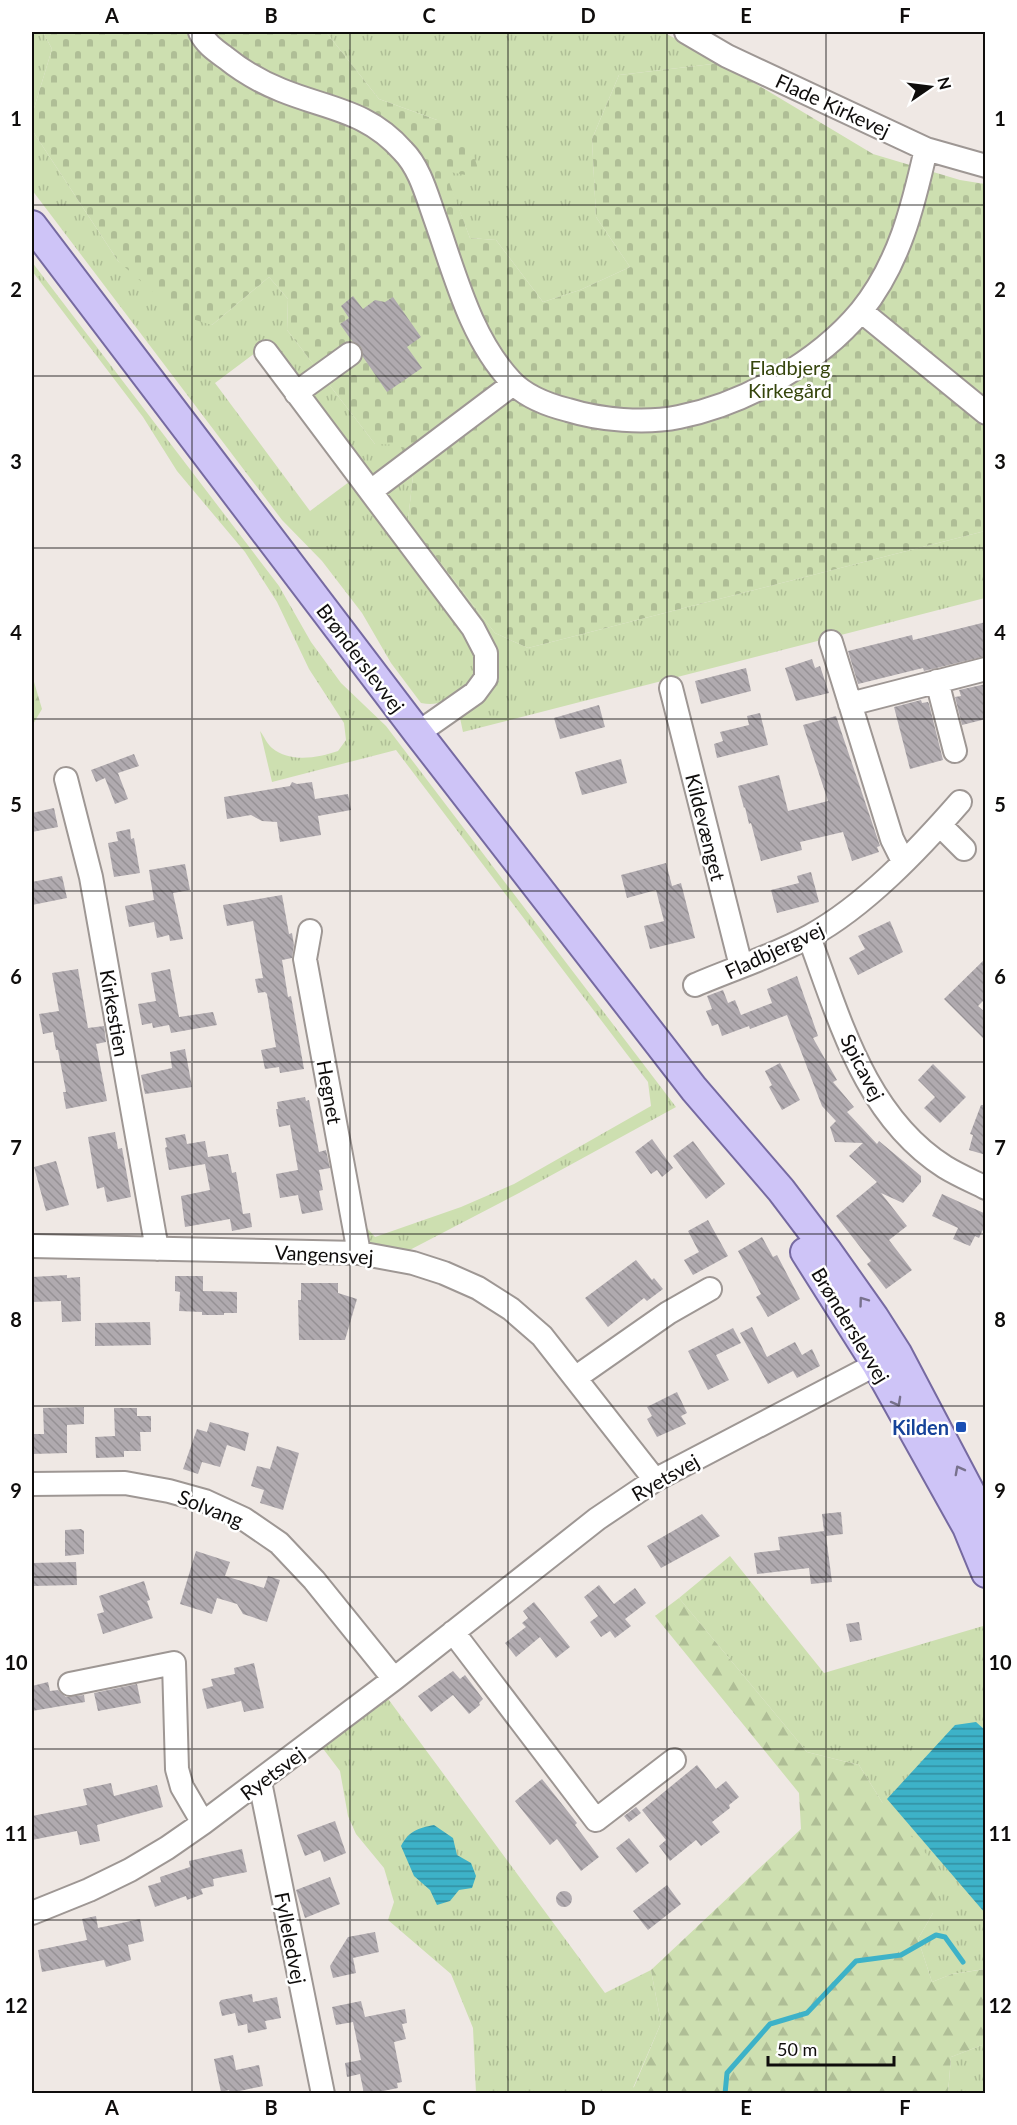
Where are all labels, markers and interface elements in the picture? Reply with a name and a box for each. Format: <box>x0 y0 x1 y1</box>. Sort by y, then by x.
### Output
text: A <box>104 3 119 27</box>
text: B <box>264 3 278 27</box>
text: C <box>422 3 436 27</box>
text: D <box>580 3 596 27</box>
text: E <box>740 3 752 27</box>
text: F <box>899 3 911 27</box>
north arrow <box>900 57 960 117</box>
street label: Flade Kirkevej <box>772 68 894 142</box>
text: N <box>934 75 956 92</box>
text: 1 <box>10 106 22 130</box>
text: 1 <box>994 106 1006 130</box>
text: 2 <box>10 277 22 301</box>
text: 2 <box>994 277 1006 301</box>
park label: Fladbjerg Kirkegård <box>748 355 832 402</box>
text: 3 <box>10 449 22 473</box>
text: 3 <box>994 449 1006 473</box>
street label: Brønderslevvej <box>312 599 410 717</box>
text: 4 <box>10 620 22 644</box>
text: 4 <box>994 620 1006 644</box>
street label: Kildevænget <box>681 771 731 883</box>
text: 5 <box>10 792 22 816</box>
text: 5 <box>994 792 1006 816</box>
street label: Fladbjergvej <box>721 917 827 983</box>
text: 6 <box>10 964 22 988</box>
text: 6 <box>994 964 1006 988</box>
street label: Kirkestien <box>96 967 134 1059</box>
street label: Spicavej <box>836 1030 890 1104</box>
street label: Hegnet <box>313 1058 347 1126</box>
text: 7 <box>10 1135 22 1159</box>
text: 7 <box>994 1135 1006 1159</box>
street label: Vangensvej <box>274 1239 374 1269</box>
street label: Brønderslevvej <box>807 1263 895 1387</box>
one-way arrow <box>859 1296 870 1307</box>
text: 8 <box>10 1307 22 1331</box>
text: 8 <box>994 1307 1006 1331</box>
one-way arrow <box>890 1396 901 1406</box>
place label: Kilden <box>892 1415 949 1439</box>
marker: Kilden <box>954 1420 968 1434</box>
street label: Ryetsvej <box>627 1448 703 1506</box>
one-way arrow <box>955 1466 966 1477</box>
text: 9 <box>10 1478 22 1502</box>
text: 9 <box>994 1478 1006 1502</box>
street label: Solvang <box>175 1484 247 1532</box>
text: 10 <box>4 1650 28 1674</box>
text: 10 <box>988 1650 1012 1674</box>
street label: Ryetsvej <box>235 1741 309 1805</box>
text: 11 <box>4 1821 28 1845</box>
text: 11 <box>988 1821 1012 1845</box>
street label: Fylleledvej <box>270 1890 312 1986</box>
text: 12 <box>4 1993 28 2017</box>
text: 12 <box>988 1993 1012 2017</box>
scale bar <box>768 2029 894 2067</box>
text: 50 m <box>777 2038 817 2060</box>
text: A <box>104 2095 119 2119</box>
text: B <box>264 2095 278 2119</box>
text: C <box>422 2095 436 2119</box>
text: D <box>580 2095 596 2119</box>
text: E <box>740 2095 752 2119</box>
text: F <box>899 2095 911 2119</box>

